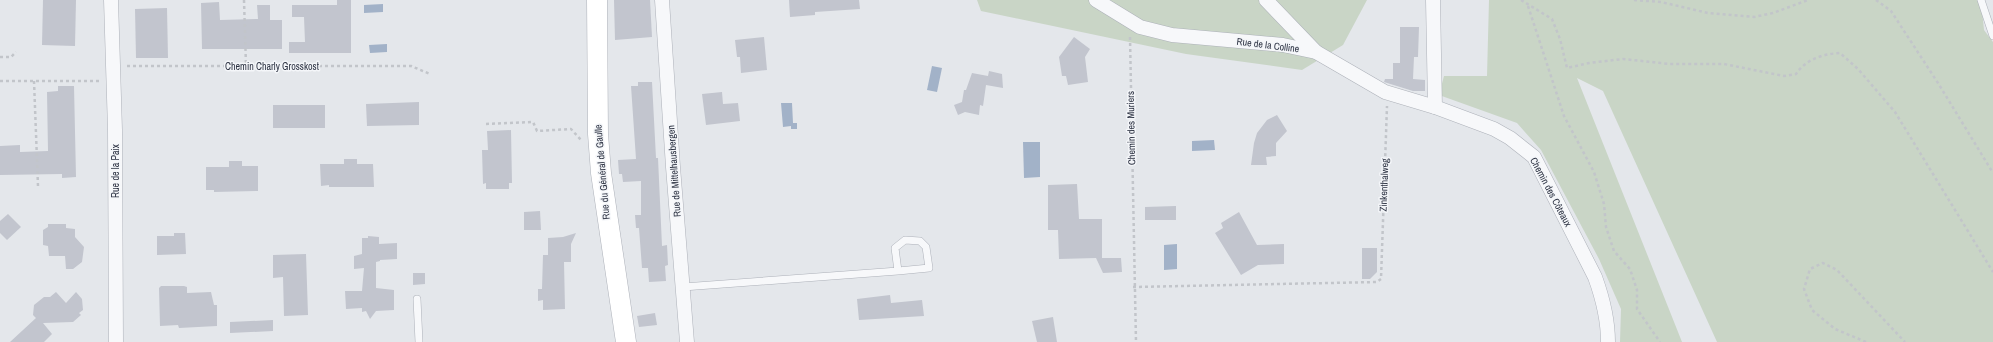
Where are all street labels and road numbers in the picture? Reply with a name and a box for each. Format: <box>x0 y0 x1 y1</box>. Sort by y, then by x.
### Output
street label: Rue de la Colline <box>1236 35 1300 55</box>
street label: Chemin Charly Grosskost <box>225 60 320 73</box>
street label: Chemin des Muriers <box>1124 91 1138 165</box>
street label: Rue du Général de Gaulle <box>591 124 613 220</box>
street label: Rue de Mittelhausbergen <box>664 125 684 217</box>
street label: Rue de la Paix <box>109 143 122 198</box>
street label: Chemin des Côteaux <box>1527 155 1575 230</box>
street label: Zinkenthalweg <box>1377 158 1391 212</box>

